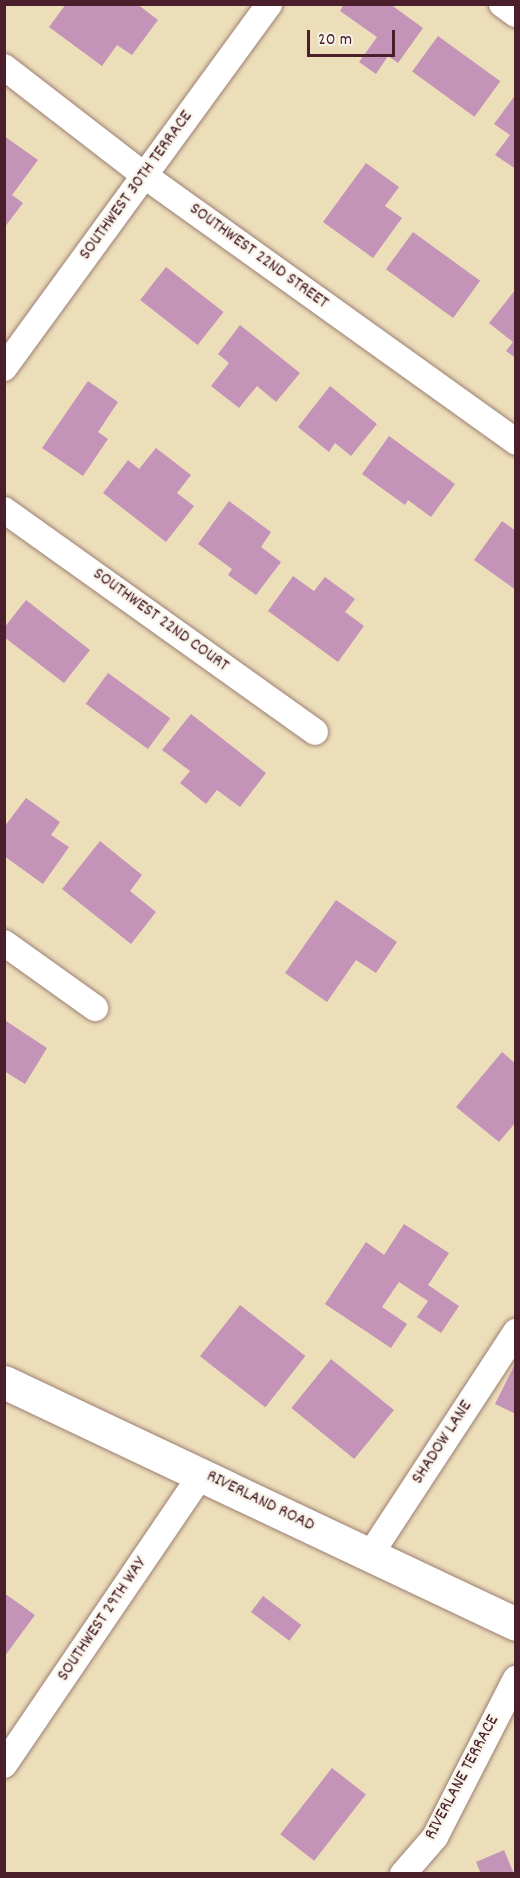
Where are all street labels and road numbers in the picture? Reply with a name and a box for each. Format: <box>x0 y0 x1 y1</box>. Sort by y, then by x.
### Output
street label: SOUTHWEST 30TH TERRACE <box>76 107 198 265</box>
street label: SOUTHWEST 22ND STREET <box>184 199 332 315</box>
street label: SOUTHWEST 22ND COURT <box>88 564 232 678</box>
street label: SHADOW LANE <box>408 1397 478 1489</box>
street label: RIVERLAND ROAD <box>202 1467 318 1537</box>
street label: SOUTHWEST 29TH WAY <box>54 1554 152 1686</box>
street label: RIVERLANE TERRACE <box>421 1712 505 1844</box>

